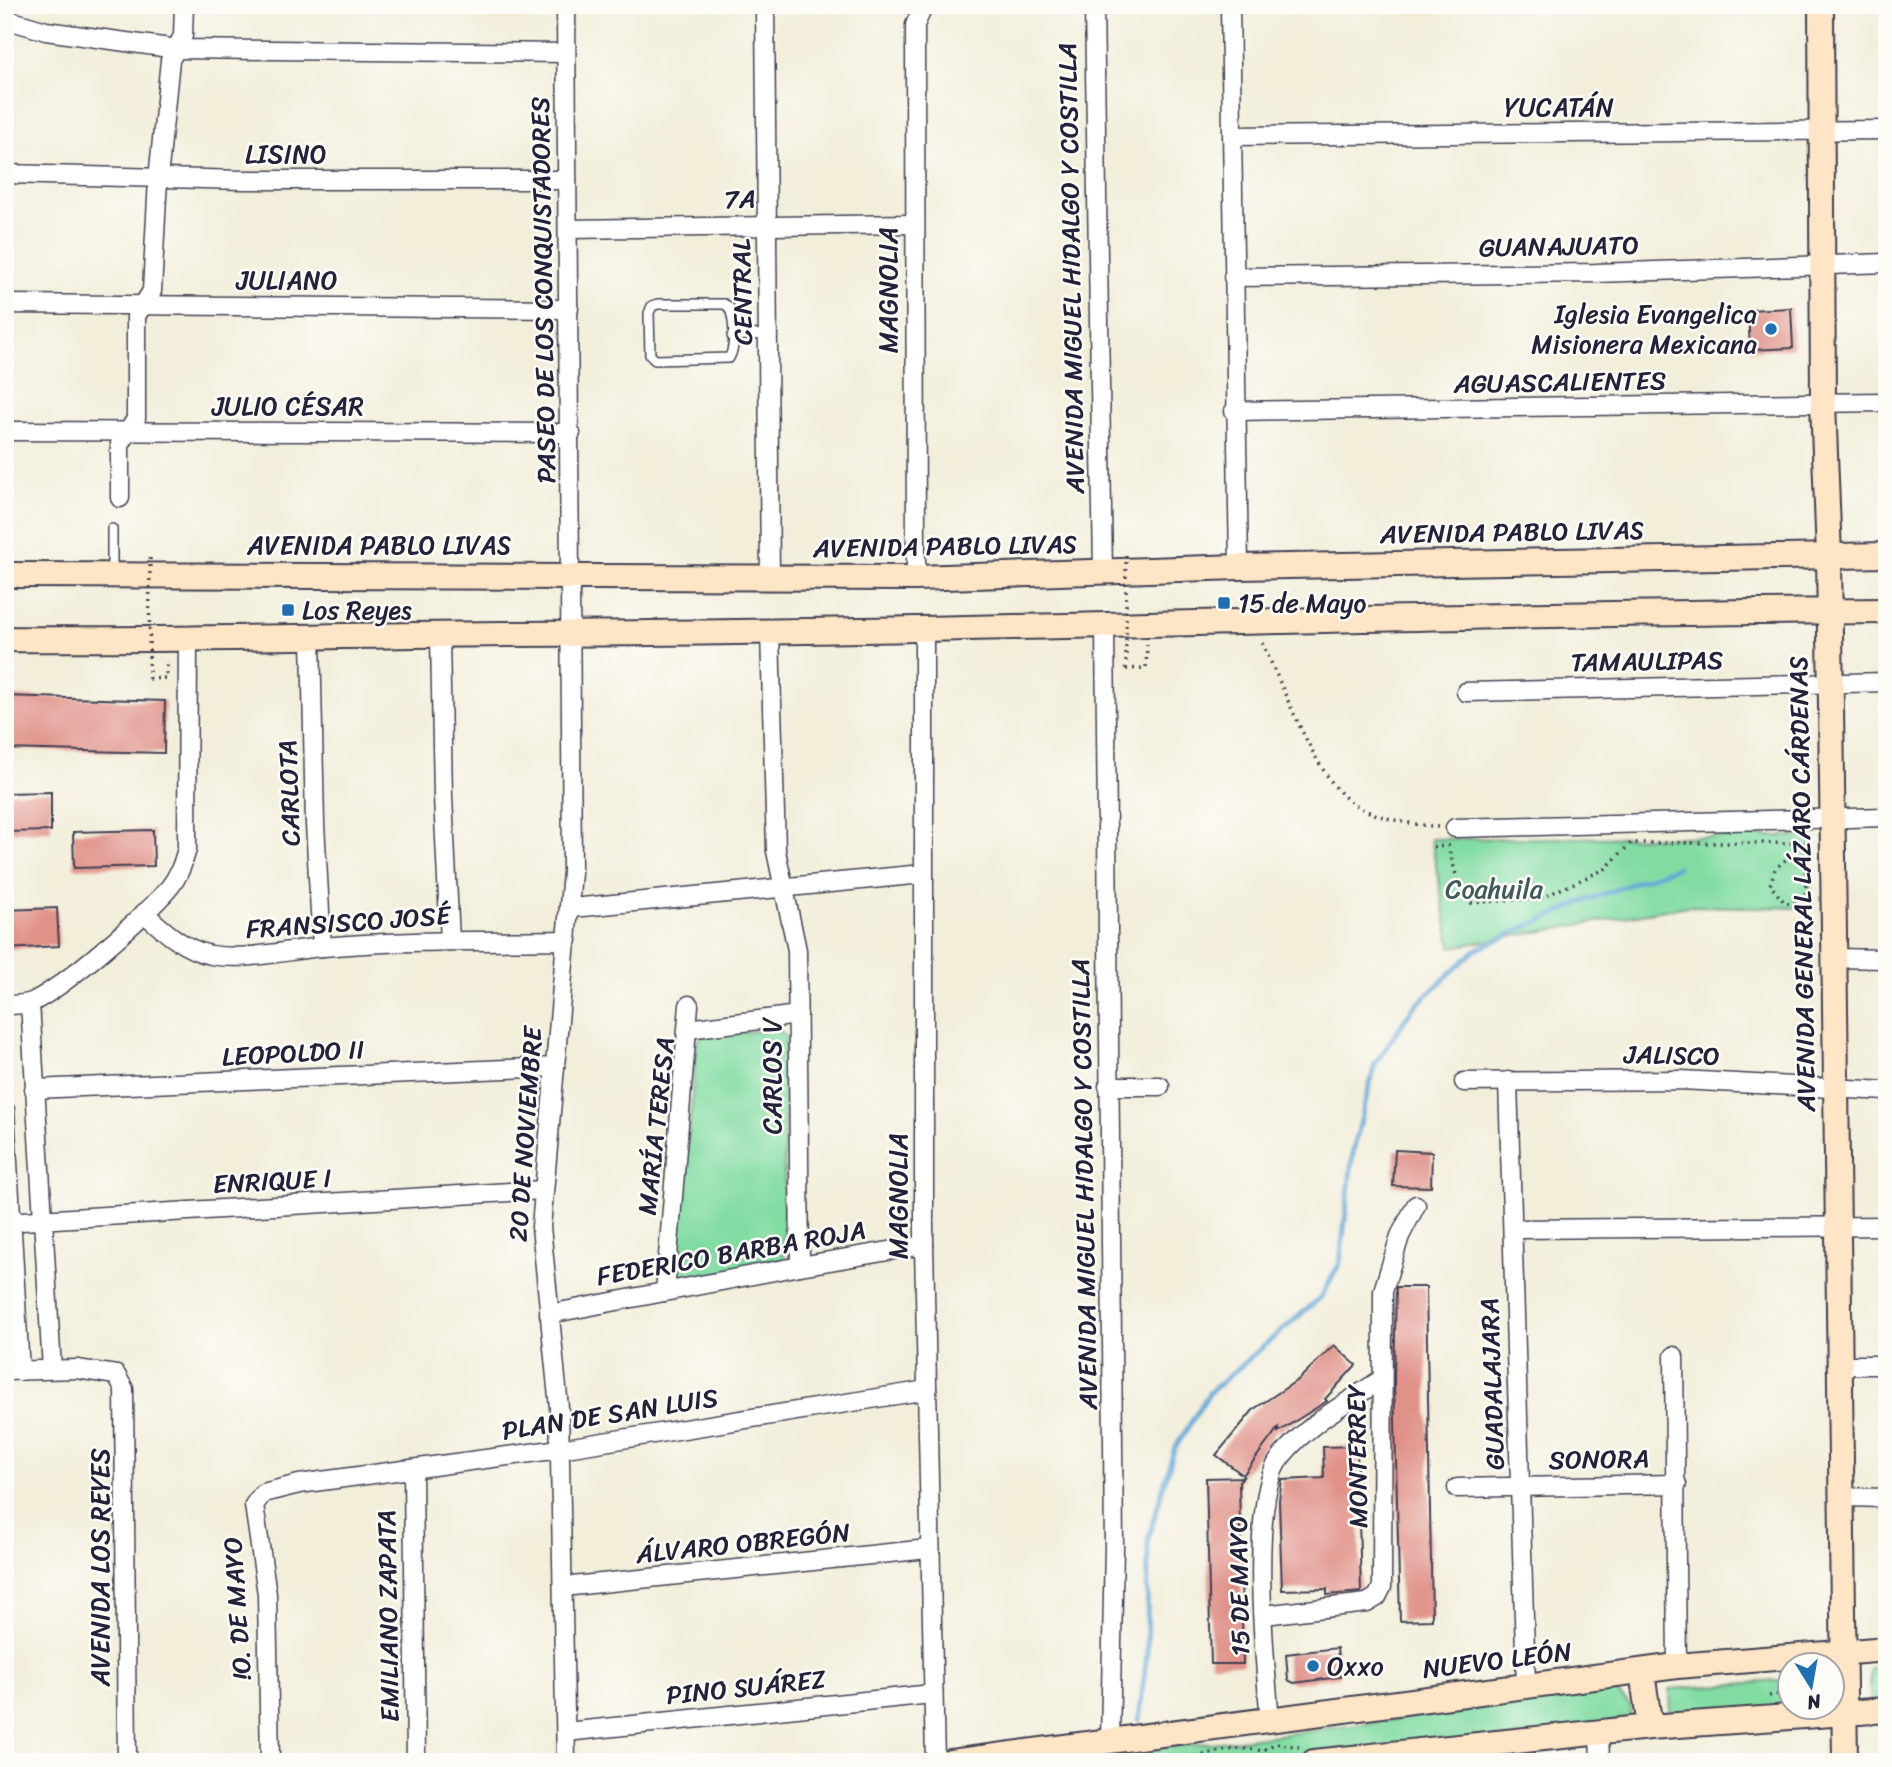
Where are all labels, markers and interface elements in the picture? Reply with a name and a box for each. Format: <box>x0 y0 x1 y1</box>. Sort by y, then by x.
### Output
street label: AVENIDA MIGUEL HIDALGO Y COSTILLA <box>1044 42 1098 495</box>
street label: YUCATÁN <box>1504 84 1614 130</box>
street label: PASEO DE LOS CONQUISTADORES <box>517 96 569 484</box>
street label: LISINO <box>245 131 327 177</box>
street label: 7A <box>723 175 757 223</box>
street label: GUANAJUATO <box>1478 222 1640 270</box>
street label: MAGNOLIA <box>865 227 911 353</box>
street label: CENTRAL <box>718 238 766 346</box>
street label: JULIANO <box>235 257 338 303</box>
place label: Iglesia Evangelica Misionera Mexicana <box>1531 291 1757 367</box>
marker: Iglesia Evangelica Misionera Mexicana <box>1763 321 1779 337</box>
street label: AGUASCALIENTES <box>1452 357 1667 407</box>
street label: JULIO CÉSAR <box>211 383 364 429</box>
street label: AVENIDA PABLO LIVAS <box>1379 507 1644 557</box>
street label: AVENIDA PABLO LIVAS <box>812 521 1077 571</box>
street label: AVENIDA PABLO LIVAS <box>246 522 511 568</box>
place label: 15 de Mayo <box>1238 580 1366 626</box>
place label: Los Reyes <box>302 587 412 633</box>
marker: 15 de Mayo <box>1216 595 1232 611</box>
marker: Los Reyes <box>280 602 296 618</box>
street label: TAMAULIPAS <box>1570 637 1724 685</box>
street label: AVENIDA GENERAL LÁZARO CÁRDENAS <box>1775 656 1829 1113</box>
street label: CARLOTA <box>264 739 314 847</box>
park label: Coahuila <box>1445 866 1544 912</box>
street label: FRANSISCO JOSÉ <box>244 892 453 952</box>
street label: AVENIDA MIGUEL HIDALGO Y COSTILLA <box>1057 958 1111 1411</box>
street label: CARLOS V <box>749 1016 795 1134</box>
street label: 20 DE NOVIEMBRE <box>495 1023 556 1243</box>
street label: LEOPOLDO II <box>221 1026 365 1080</box>
street label: JALISCO <box>1622 1031 1721 1079</box>
street label: MARÍA TERESA <box>624 1035 688 1217</box>
street label: MAGNOLIA <box>875 1133 921 1259</box>
street label: ENRIQUE I <box>211 1155 333 1207</box>
street label: FEDERICO BARBA ROJA <box>593 1207 869 1299</box>
street label: GUADALAJARA <box>1466 1297 1518 1471</box>
street label: PLAN DE SAN LUIS <box>499 1374 721 1454</box>
street label: MONTERREY <box>1333 1383 1381 1528</box>
street label: SONORA <box>1548 1435 1650 1483</box>
street label: AVENIDA LOS REYES <box>77 1448 123 1687</box>
street label: EMILIANO ZAPATA <box>363 1509 413 1723</box>
street label: ÁLVARO OBREGÓN <box>633 1509 852 1577</box>
street label: 15 DE MAYO <box>1215 1515 1263 1657</box>
street label: !O. DE MAYO <box>209 1536 265 1682</box>
street label: NUEVO LEÓN <box>1420 1628 1574 1692</box>
place label: Oxxo <box>1327 1643 1384 1689</box>
north arrow <box>1776 1652 1846 1722</box>
street label: PINO SUÁREZ <box>664 1656 828 1718</box>
marker: Oxxo <box>1305 1658 1321 1674</box>
text: N <box>1804 1685 1825 1720</box>

